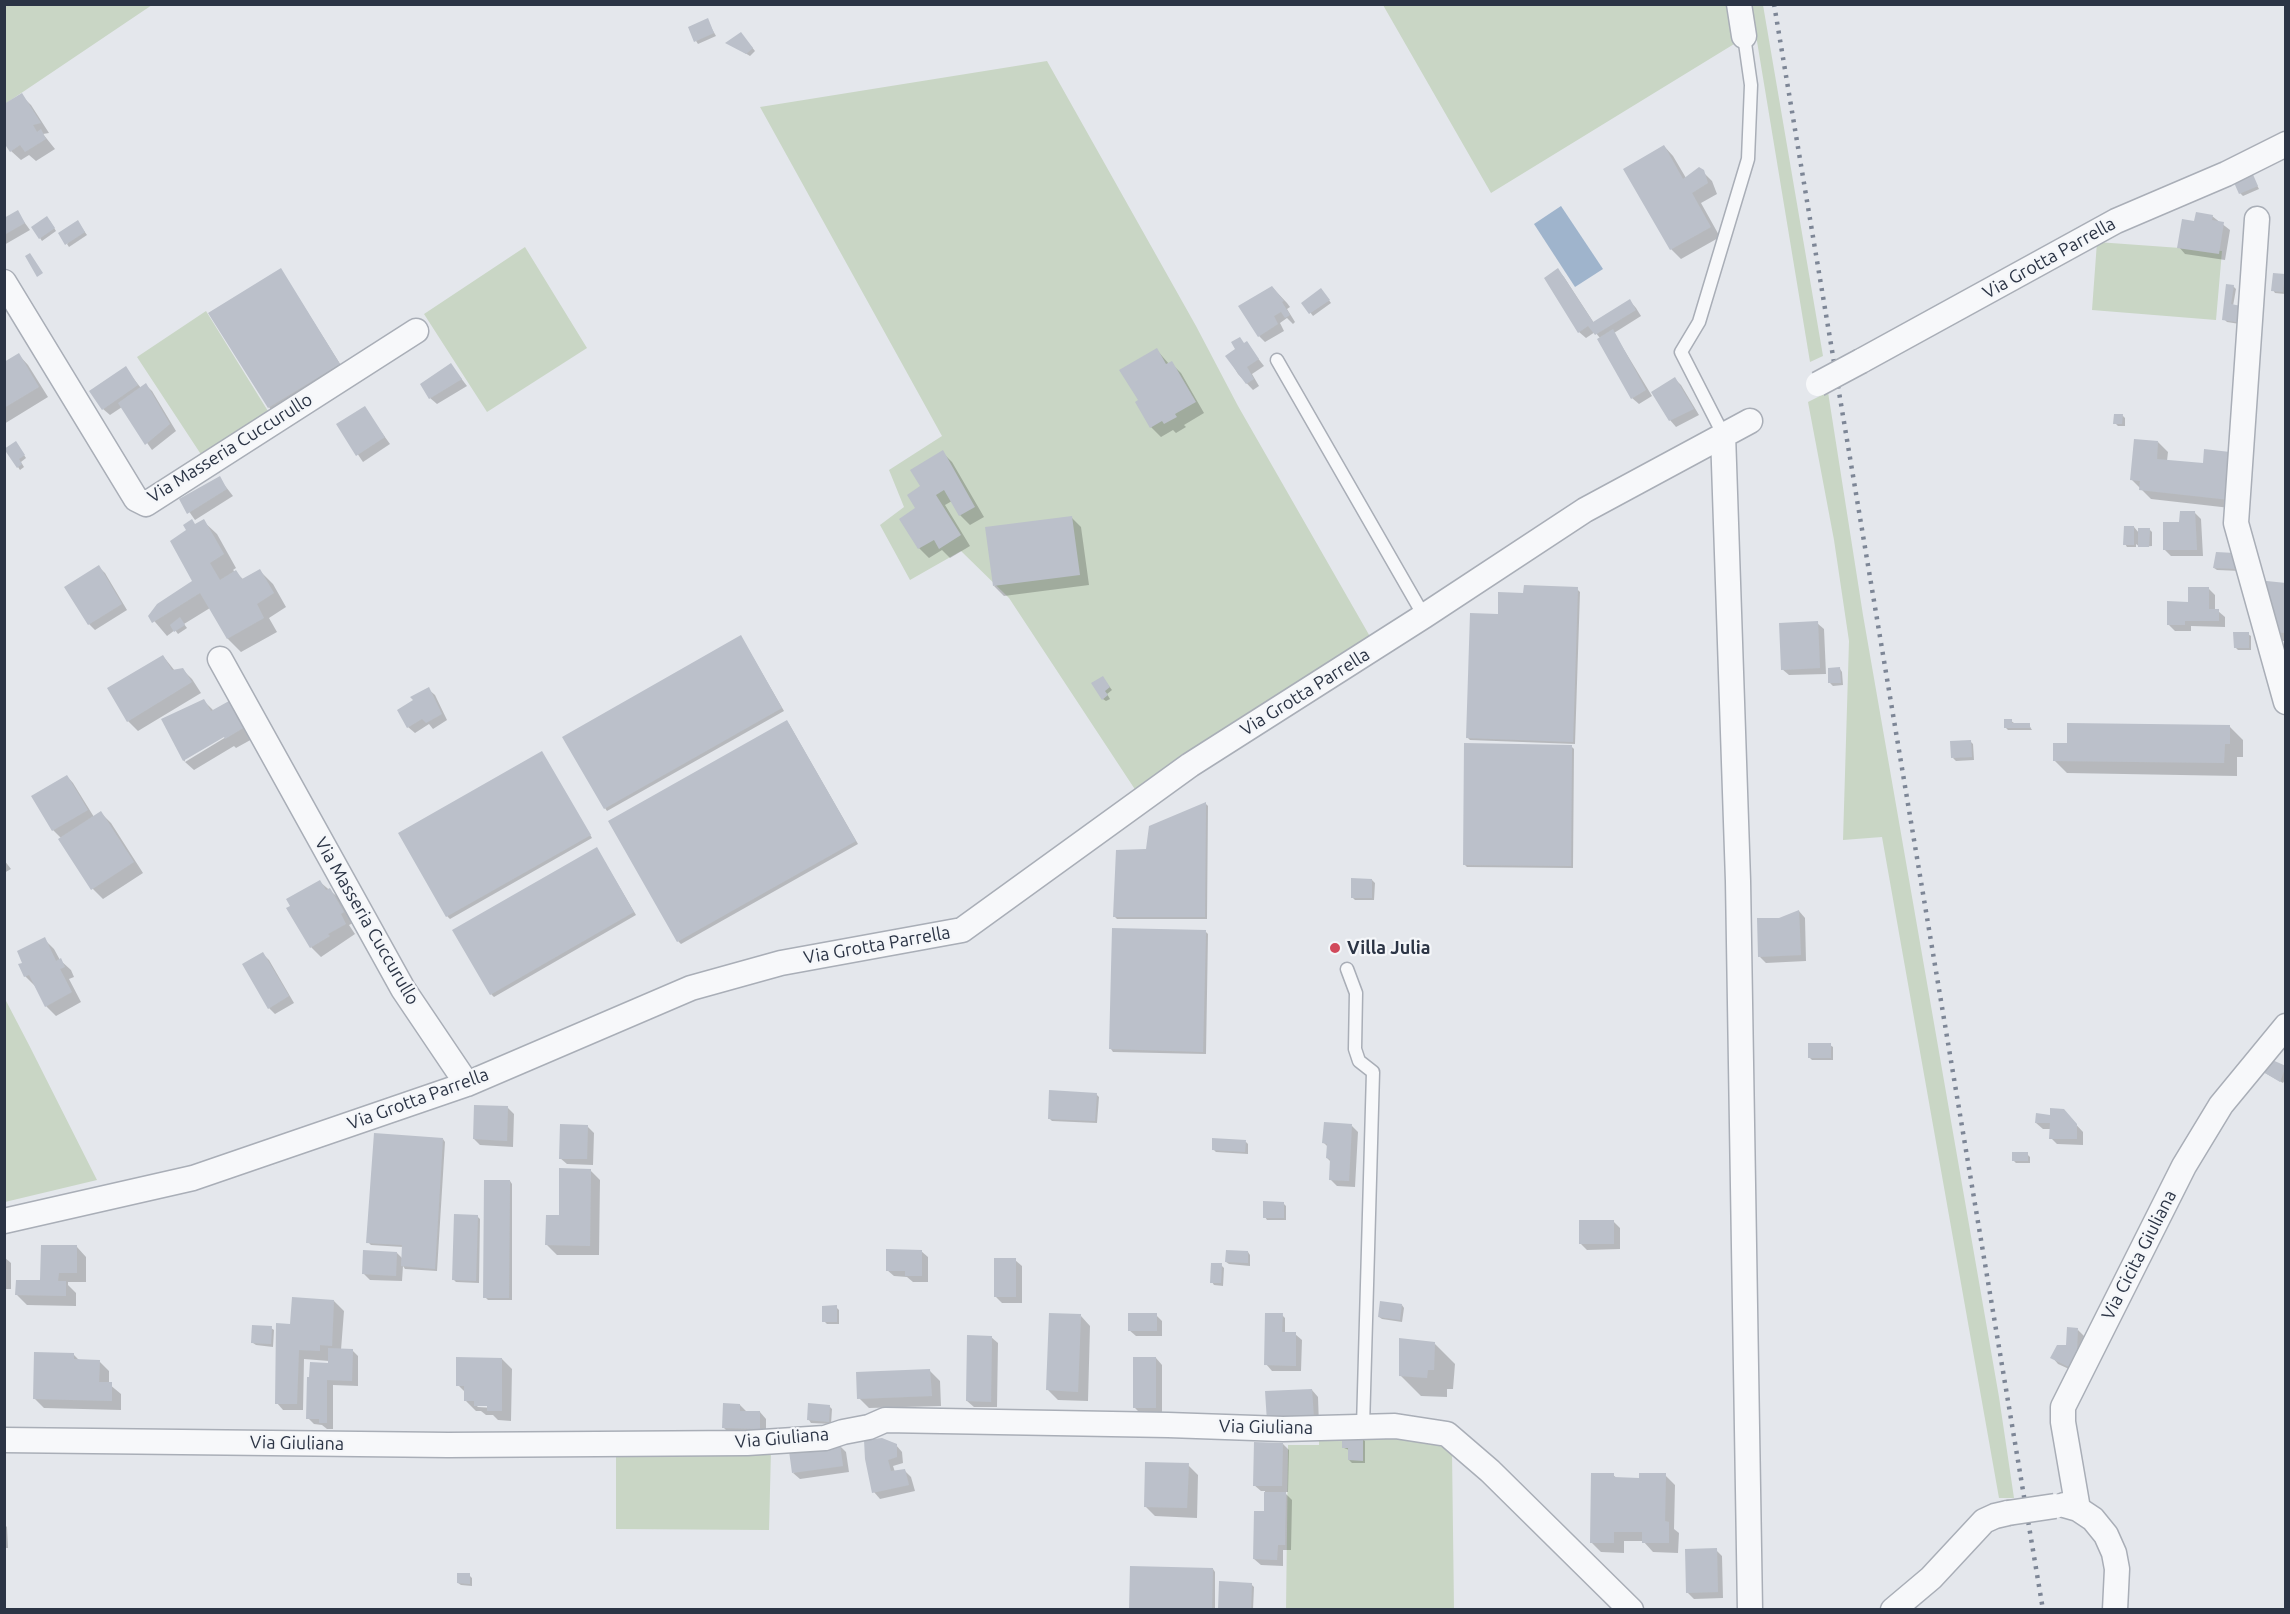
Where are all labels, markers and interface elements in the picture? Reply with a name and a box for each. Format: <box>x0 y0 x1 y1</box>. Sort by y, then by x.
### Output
street label: Via Grotta Parrella <box>1979 213 2119 303</box>
street label: Via Masseria Cuccurullo <box>144 389 316 507</box>
street label: Via Grotta Parrella <box>1236 643 1374 741</box>
street label: Via Masseria Cuccurullo <box>310 833 424 1009</box>
street label: Via Grotta Parrella <box>802 921 952 969</box>
place label: Villa Julia <box>1347 937 1430 959</box>
marker: Villa Julia <box>1328 941 1342 955</box>
street label: Via Grotta Parrella <box>344 1063 492 1135</box>
street label: Via Cicita Giuliana <box>2097 1186 2181 1324</box>
street label: Via Giuliana <box>1219 1415 1313 1439</box>
street label: Via Giuliana <box>734 1423 830 1453</box>
street label: Via Giuliana <box>250 1431 344 1455</box>

